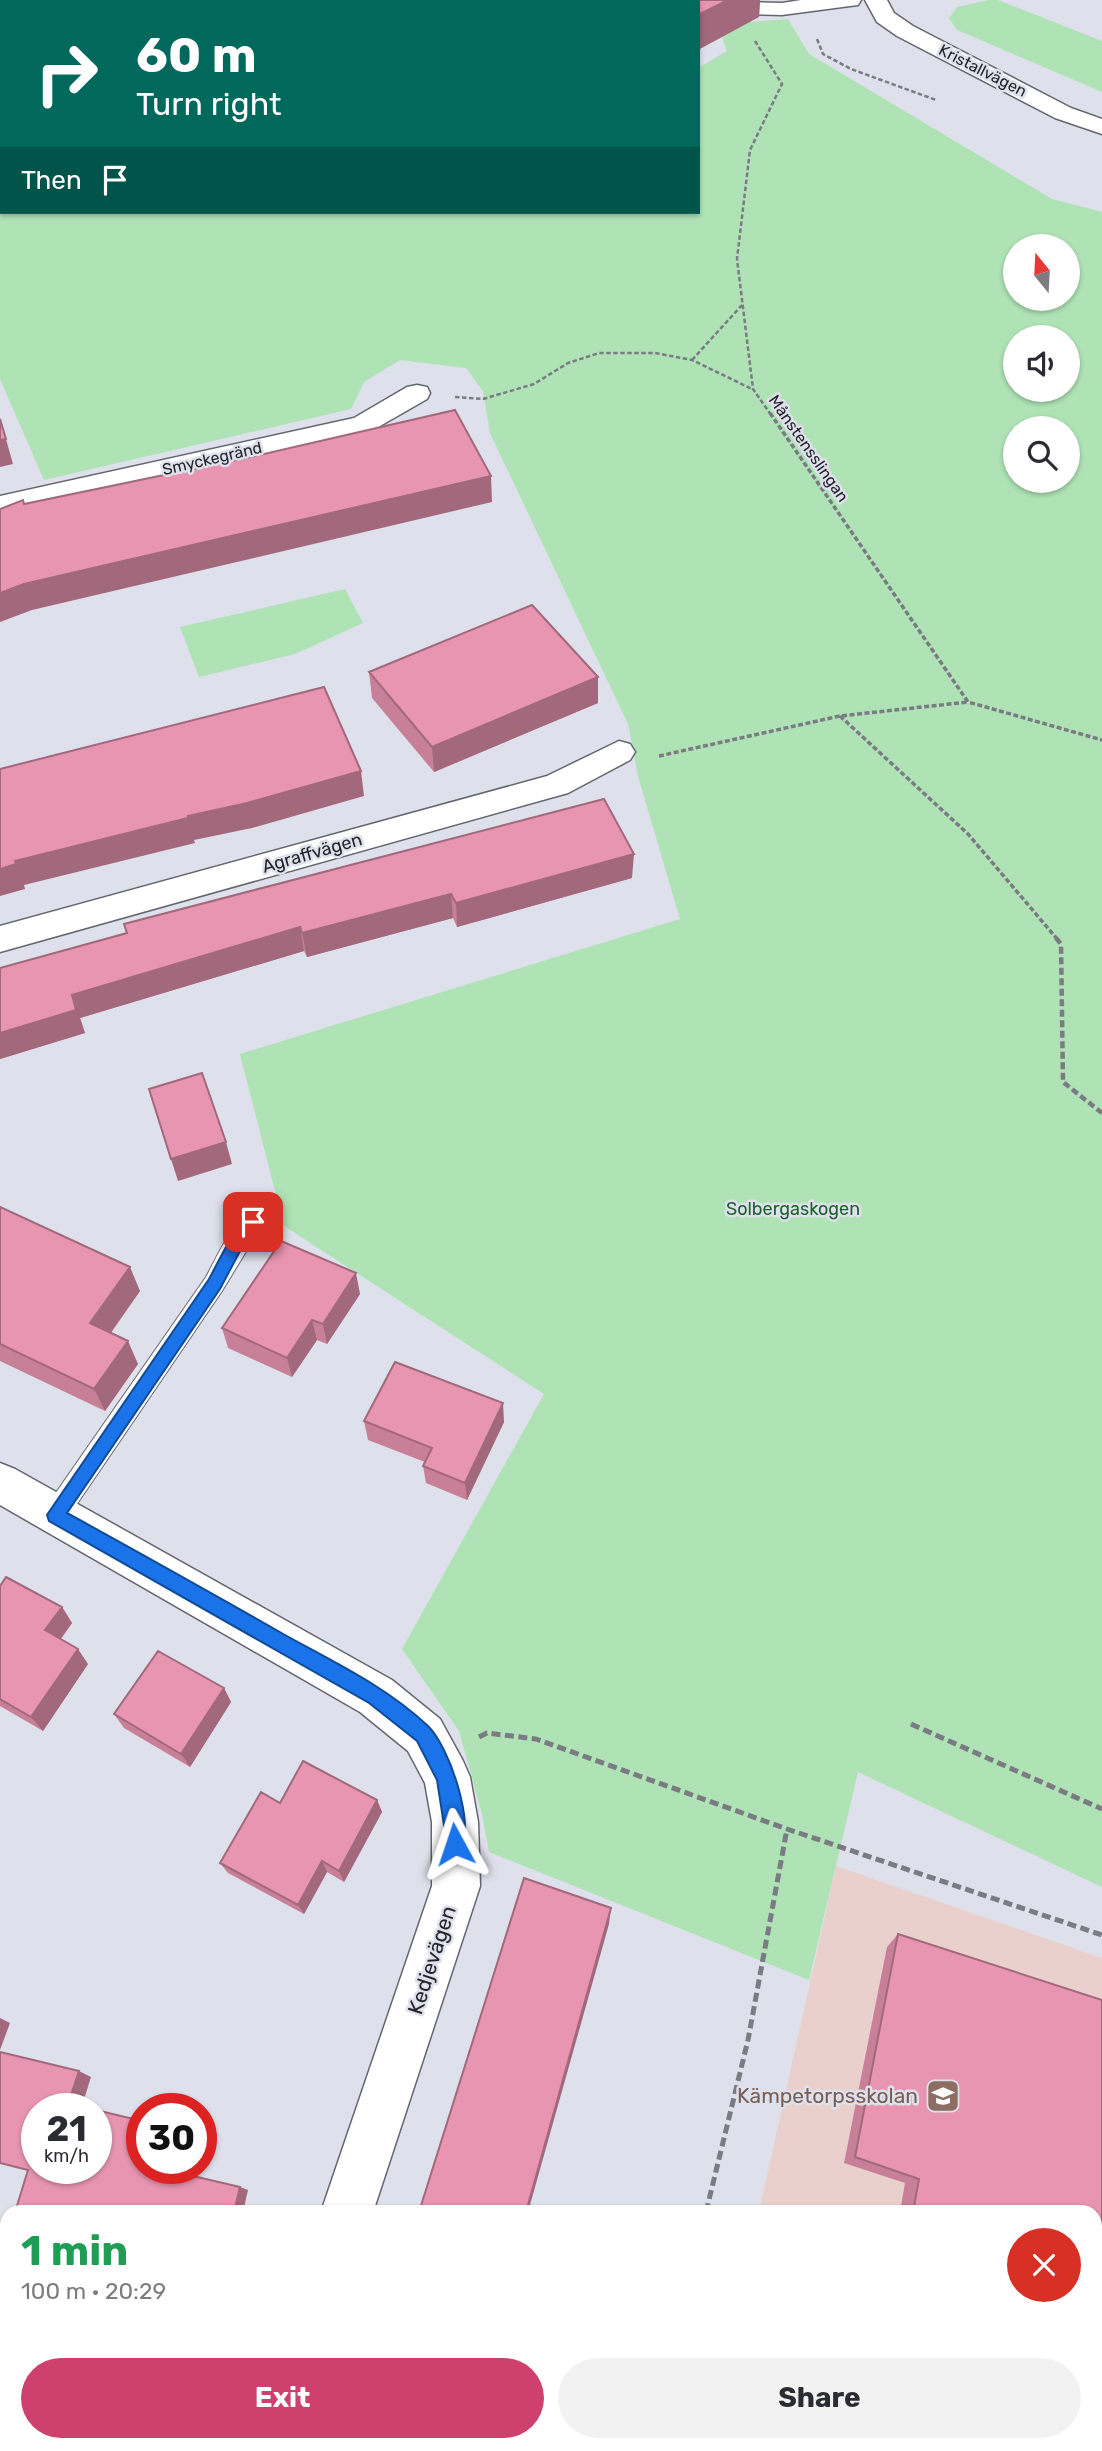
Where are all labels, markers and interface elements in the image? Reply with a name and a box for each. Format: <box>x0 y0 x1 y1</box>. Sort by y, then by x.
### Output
text: 60 m <box>136 26 257 84</box>
icon: right <box>21 28 112 119</box>
street label: Kristallvägen <box>936 40 1030 101</box>
text: Turn right <box>136 85 281 123</box>
icon: arrive <box>96 161 134 199</box>
text: Then <box>21 165 82 196</box>
north arrow <box>1003 234 1080 312</box>
map controls <box>1003 234 1080 493</box>
button: sound <box>1003 325 1080 402</box>
street label: Månstensslingan <box>765 391 853 505</box>
button: search <box>1003 416 1080 493</box>
street label: Smyckegränd <box>160 438 264 479</box>
street label: Agraffvägen <box>259 828 365 878</box>
pin <box>223 1192 283 1252</box>
park label: Solbergaskogen <box>726 1198 860 1220</box>
icon: arrive <box>234 1203 272 1241</box>
position arrow <box>418 1807 492 1881</box>
street label: Kedjevägen <box>402 1902 461 2017</box>
school or university icon: Kämpetorpsskolan <box>924 2077 962 2115</box>
place label: Kämpetorpsskolan <box>737 2083 918 2108</box>
speed limit sign: 30 <box>126 2093 217 2184</box>
text: 21 <box>46 2108 87 2150</box>
text: km/h <box>44 2145 89 2167</box>
text: 1 min <box>21 2226 128 2276</box>
button: close <box>1007 2228 1081 2302</box>
text: 100 m · 20:29 <box>21 2277 166 2305</box>
button: Exit <box>21 2358 544 2438</box>
button: Share <box>558 2358 1081 2438</box>

